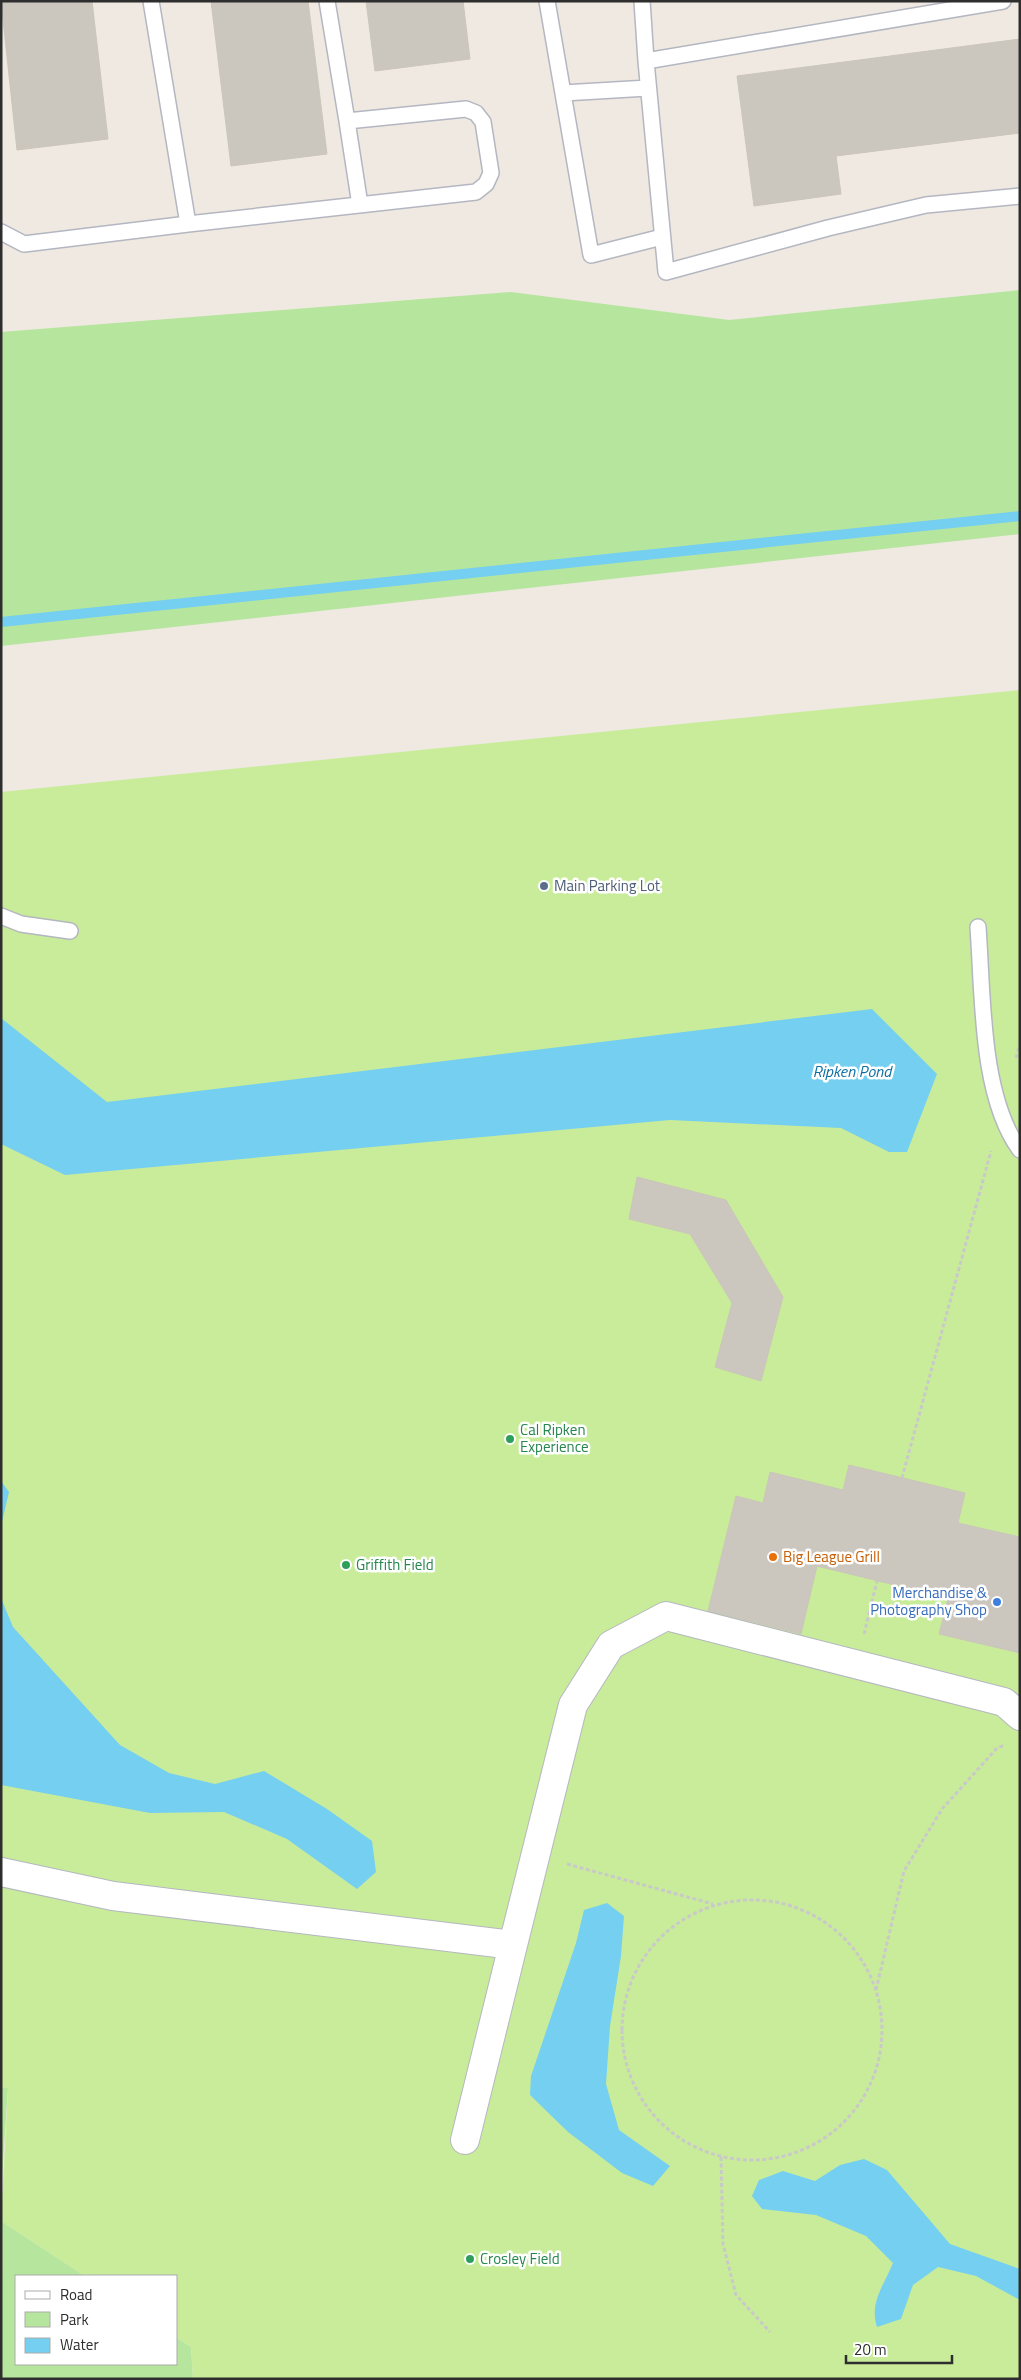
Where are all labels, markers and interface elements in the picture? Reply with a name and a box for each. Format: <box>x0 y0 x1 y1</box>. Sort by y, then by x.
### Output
place label: Main Parking Lot <box>554 874 661 897</box>
marker: Main Parking Lot <box>538 880 550 892</box>
water label: Ripken Pond <box>813 1059 893 1083</box>
place label: Cal Ripken Experience <box>520 1418 589 1458</box>
marker: Cal Ripken Experience <box>504 1433 516 1445</box>
place label: Big League Grill <box>783 1545 880 1568</box>
marker: Big League Grill <box>767 1551 779 1563</box>
place label: Griffith Field <box>356 1553 434 1576</box>
marker: Griffith Field <box>340 1559 352 1571</box>
place label: Merchandise & Photography Shop <box>870 1581 988 1621</box>
marker: Merchandise & Photography Shop <box>991 1596 1003 1608</box>
place label: Crosley Field <box>480 2247 560 2270</box>
marker: Crosley Field <box>464 2253 476 2265</box>
legend <box>15 2275 178 2365</box>
text: Road <box>60 2283 92 2306</box>
text: Park <box>60 2308 89 2331</box>
scale bar <box>846 2332 952 2364</box>
text: Water <box>60 2333 99 2356</box>
text: 20 m <box>854 2338 887 2361</box>

